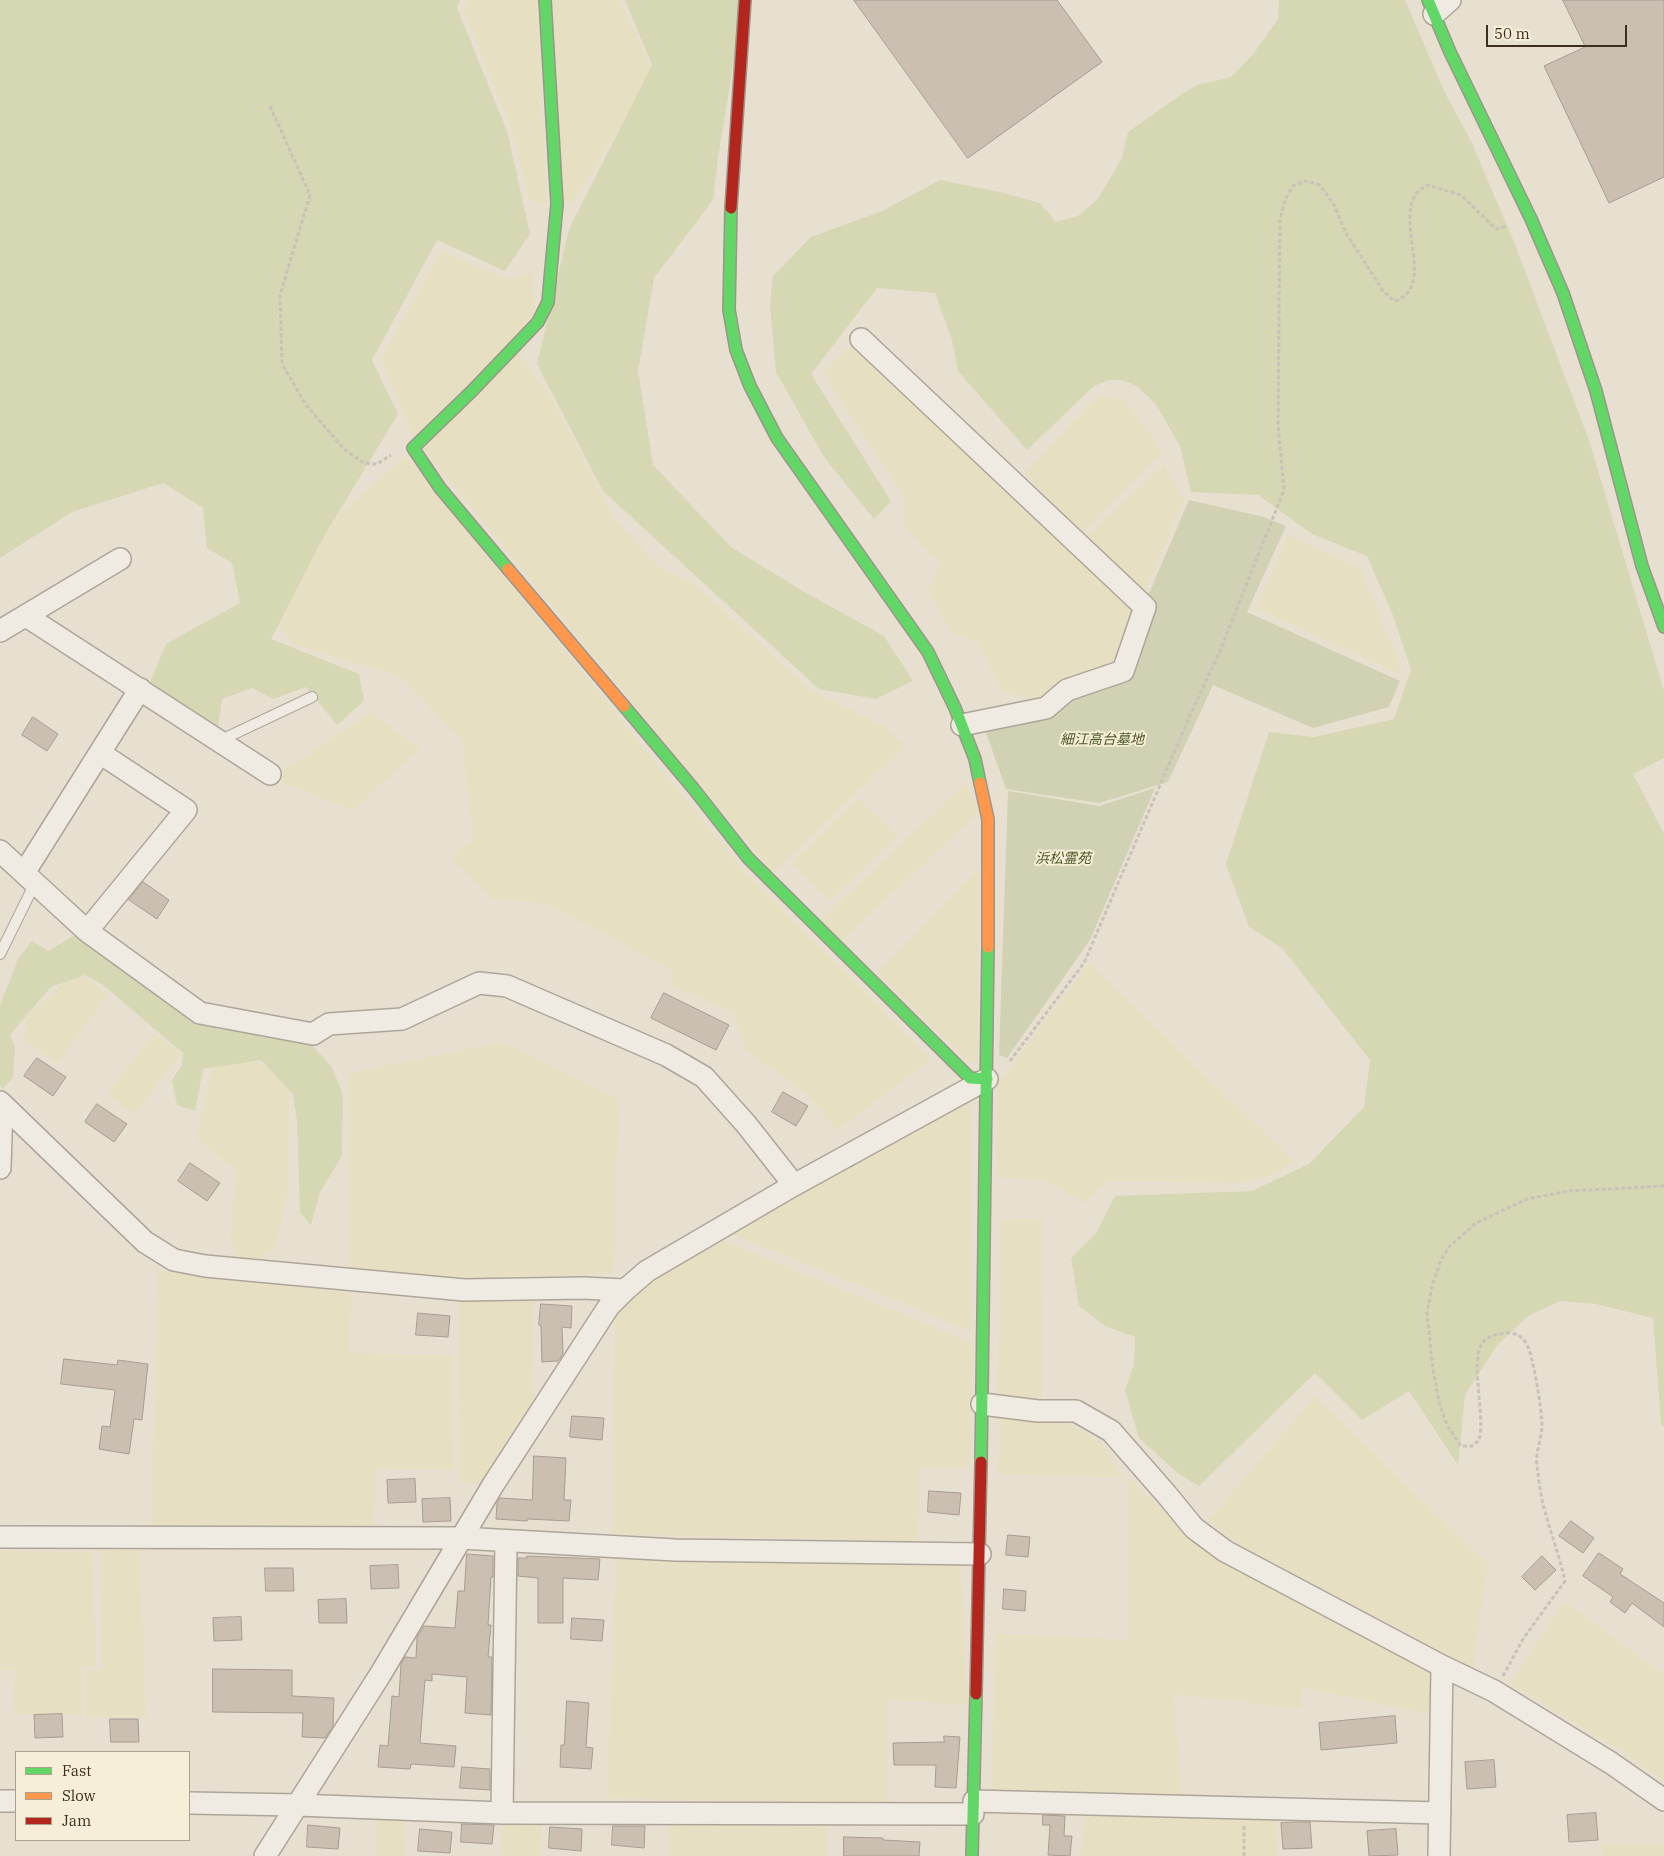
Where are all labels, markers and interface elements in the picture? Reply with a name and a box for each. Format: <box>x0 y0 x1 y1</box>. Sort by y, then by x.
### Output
scale bar <box>1489 15 1630 47</box>
text: 50 m <box>1494 24 1530 43</box>
park label: 細江高台墓地 <box>1060 732 1144 748</box>
park label: 浜松霊苑 <box>1035 851 1091 867</box>
legend <box>15 1751 190 1841</box>
text: Fast <box>62 1761 92 1780</box>
text: Slow <box>62 1786 95 1805</box>
text: Jam <box>62 1811 91 1830</box>

